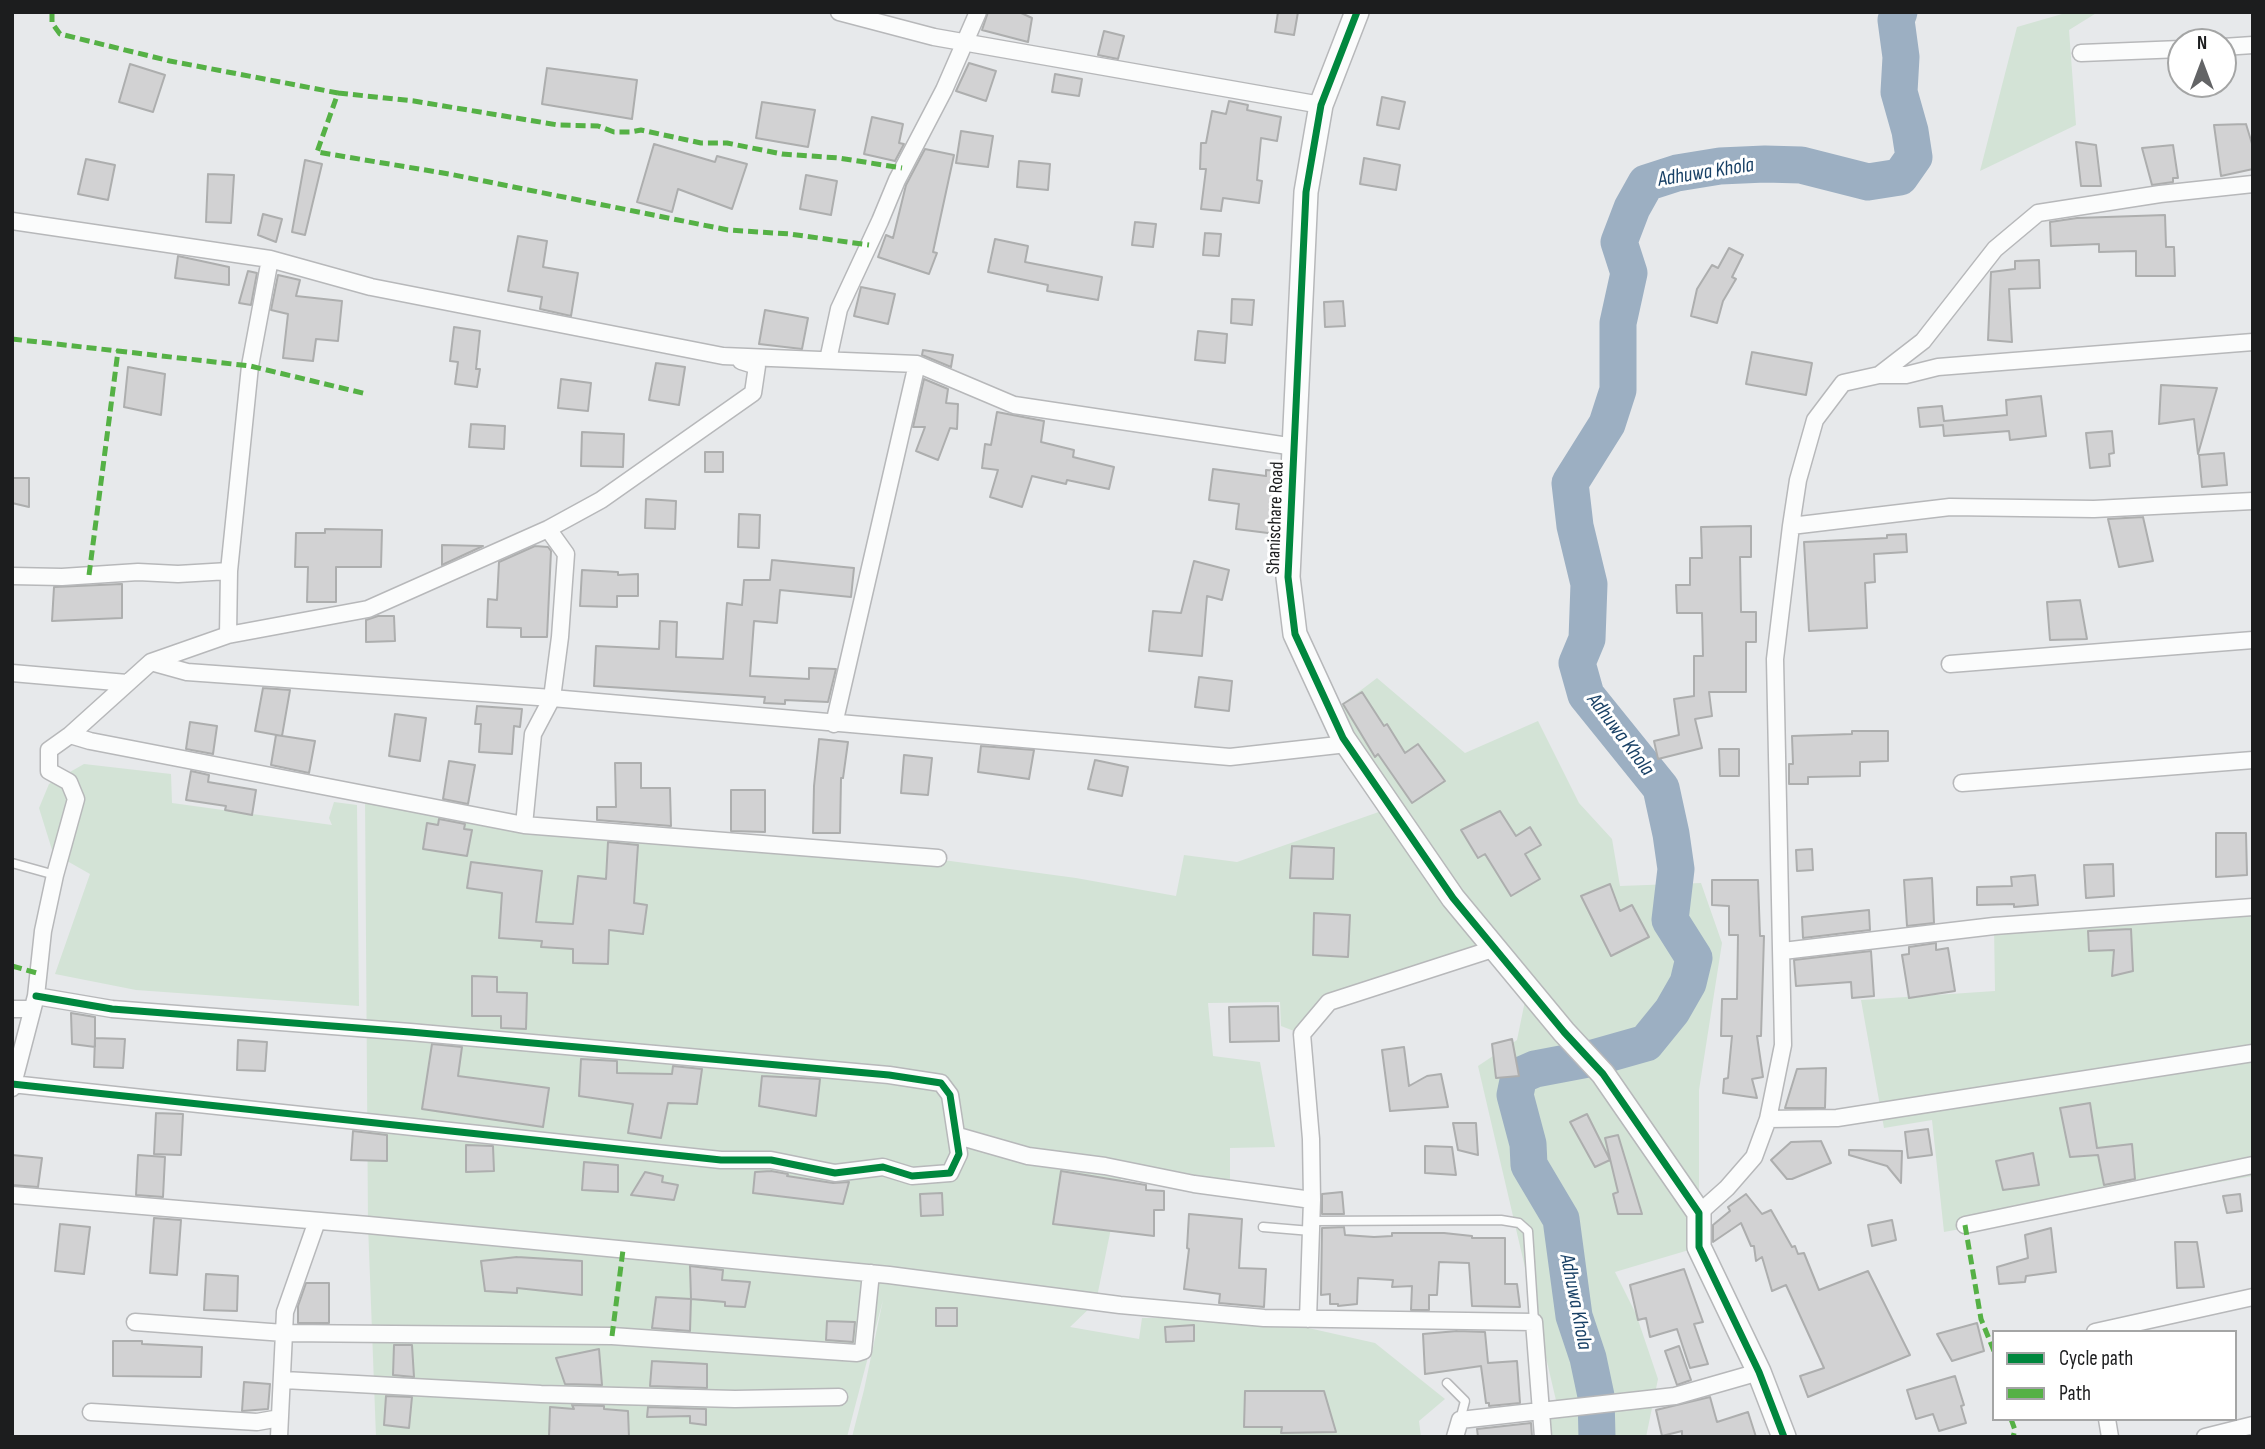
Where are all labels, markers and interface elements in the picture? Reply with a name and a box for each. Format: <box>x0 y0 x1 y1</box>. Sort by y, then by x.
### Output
north arrow <box>2167 28 2237 98</box>
text: N <box>2197 32 2207 55</box>
water label: Adhuwa Khola <box>1656 153 1756 193</box>
street label: Shanischare Road <box>1263 461 1289 575</box>
water label: Adhuwa Khola <box>1581 689 1659 781</box>
water label: Adhuwa Khola <box>1553 1252 1597 1352</box>
legend <box>1992 1330 2237 1421</box>
text: Cycle path <box>2059 1346 2133 1371</box>
text: Path <box>2059 1381 2091 1406</box>

